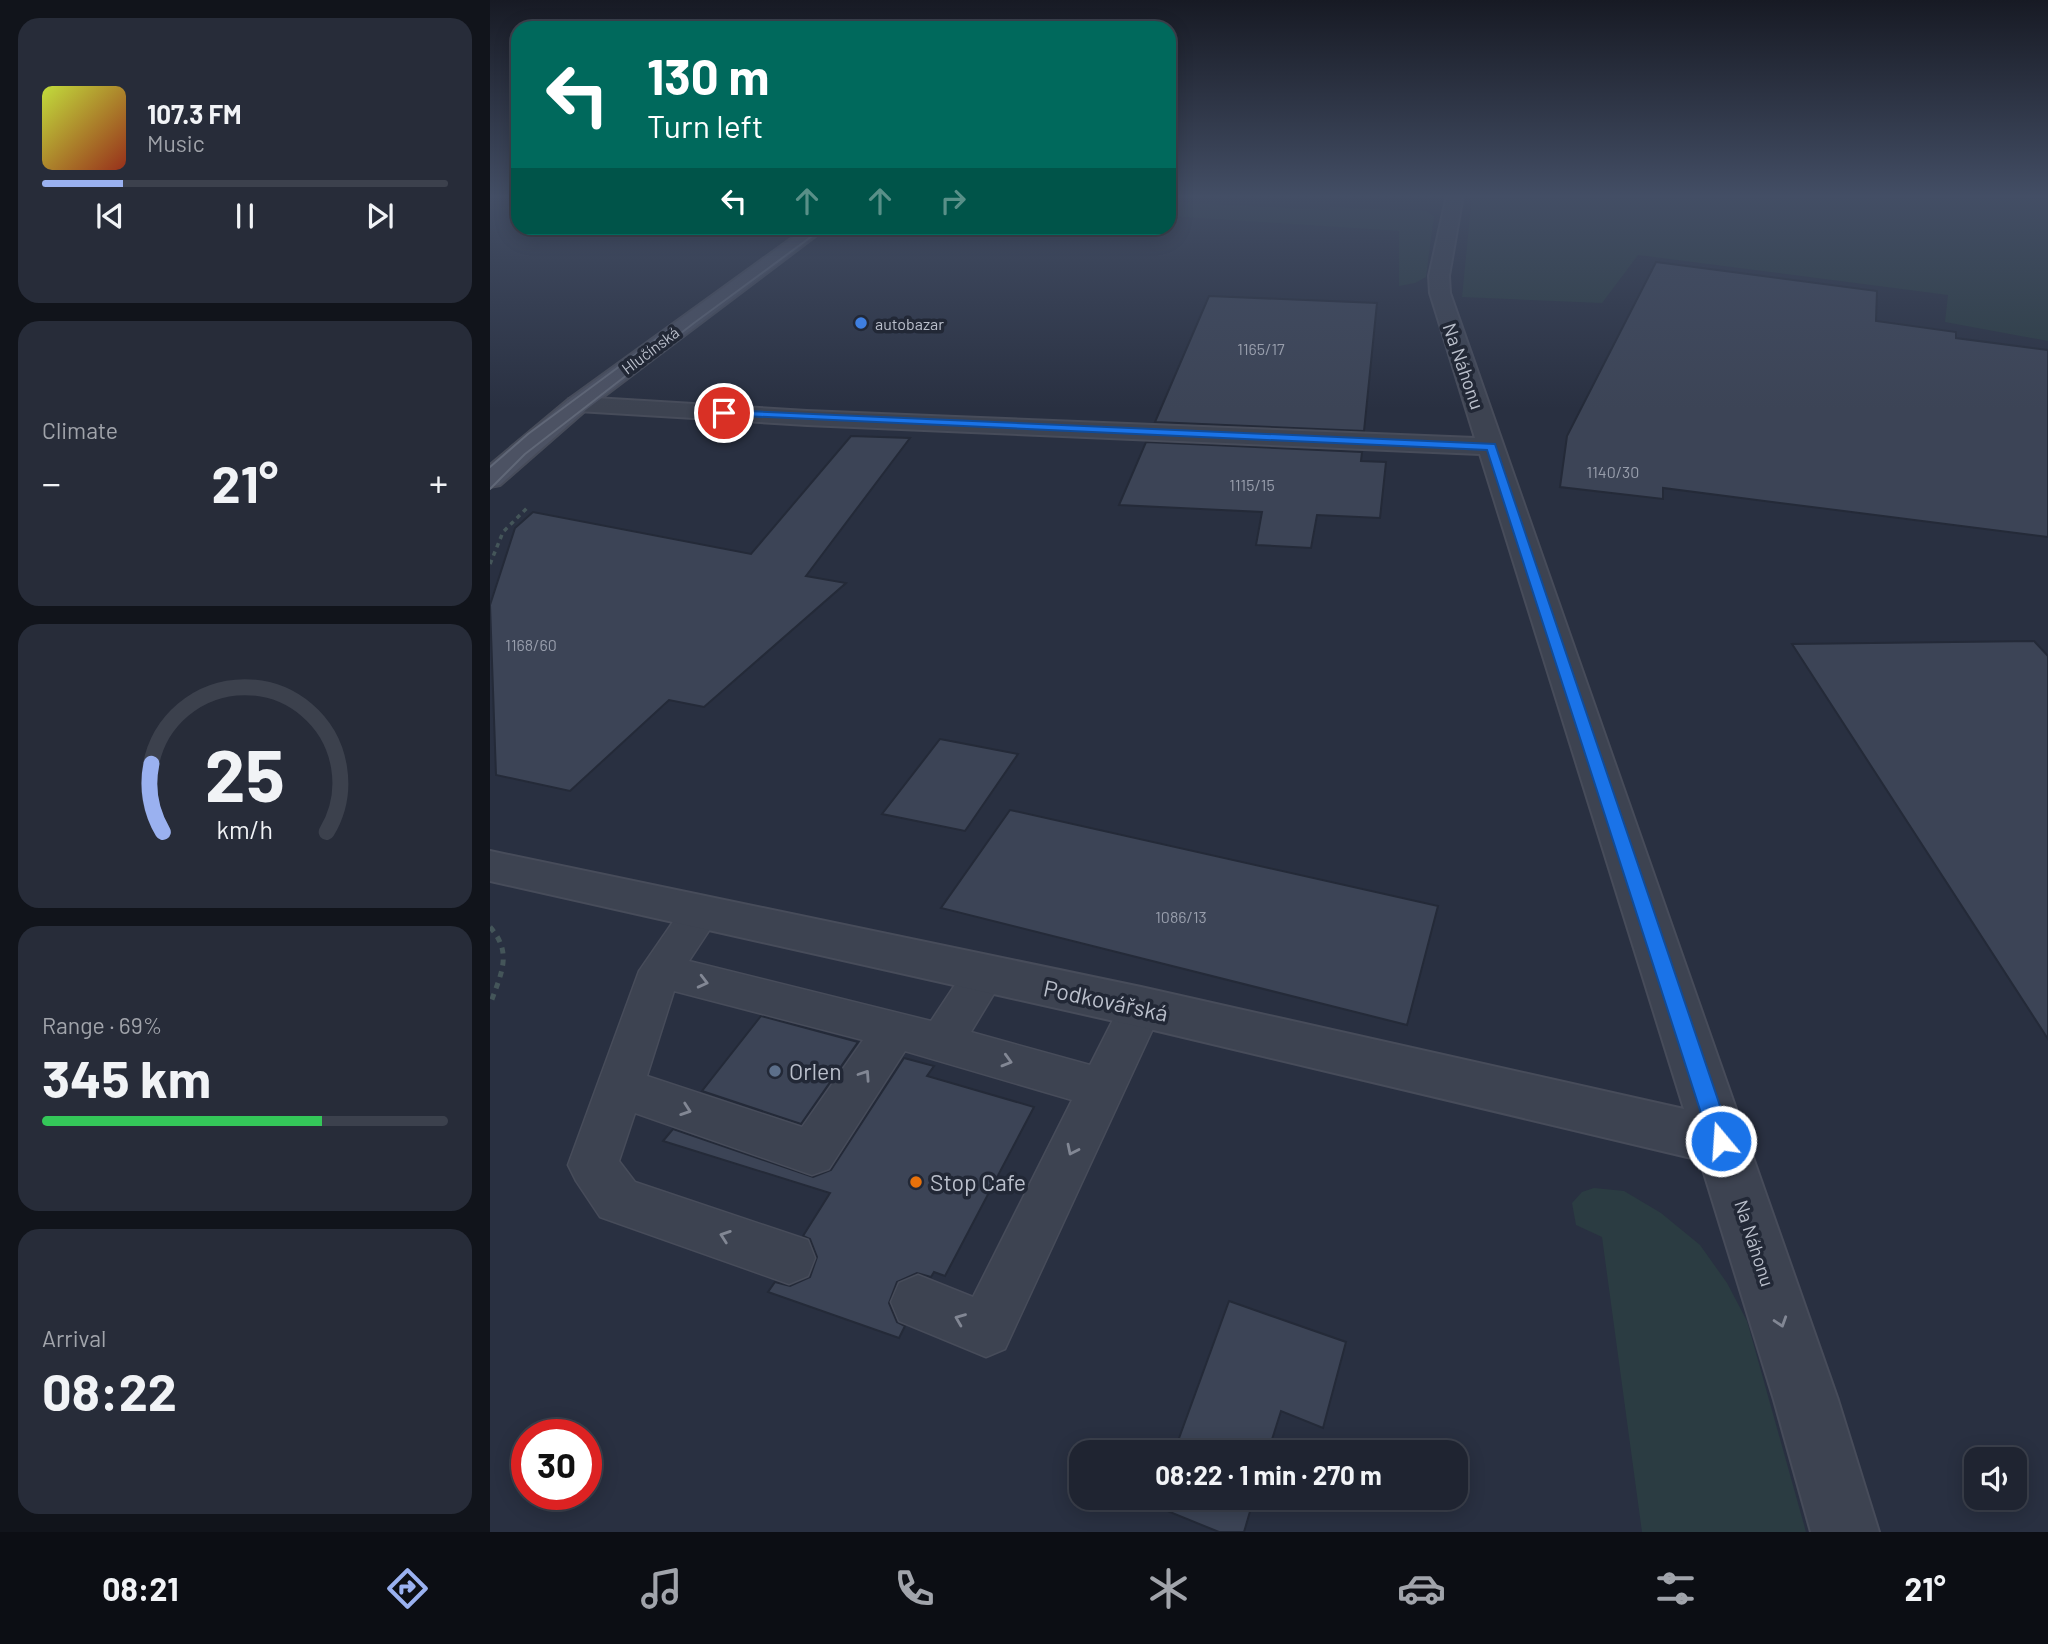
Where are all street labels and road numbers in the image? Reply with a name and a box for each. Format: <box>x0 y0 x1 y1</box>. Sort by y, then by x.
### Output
street label: Na Náhonu <box>1439 320 1489 412</box>
street label: Hlučínská <box>618 322 682 378</box>
street label: Podkovářská <box>1041 973 1171 1027</box>
street label: Na Náhonu <box>1730 1197 1780 1289</box>

